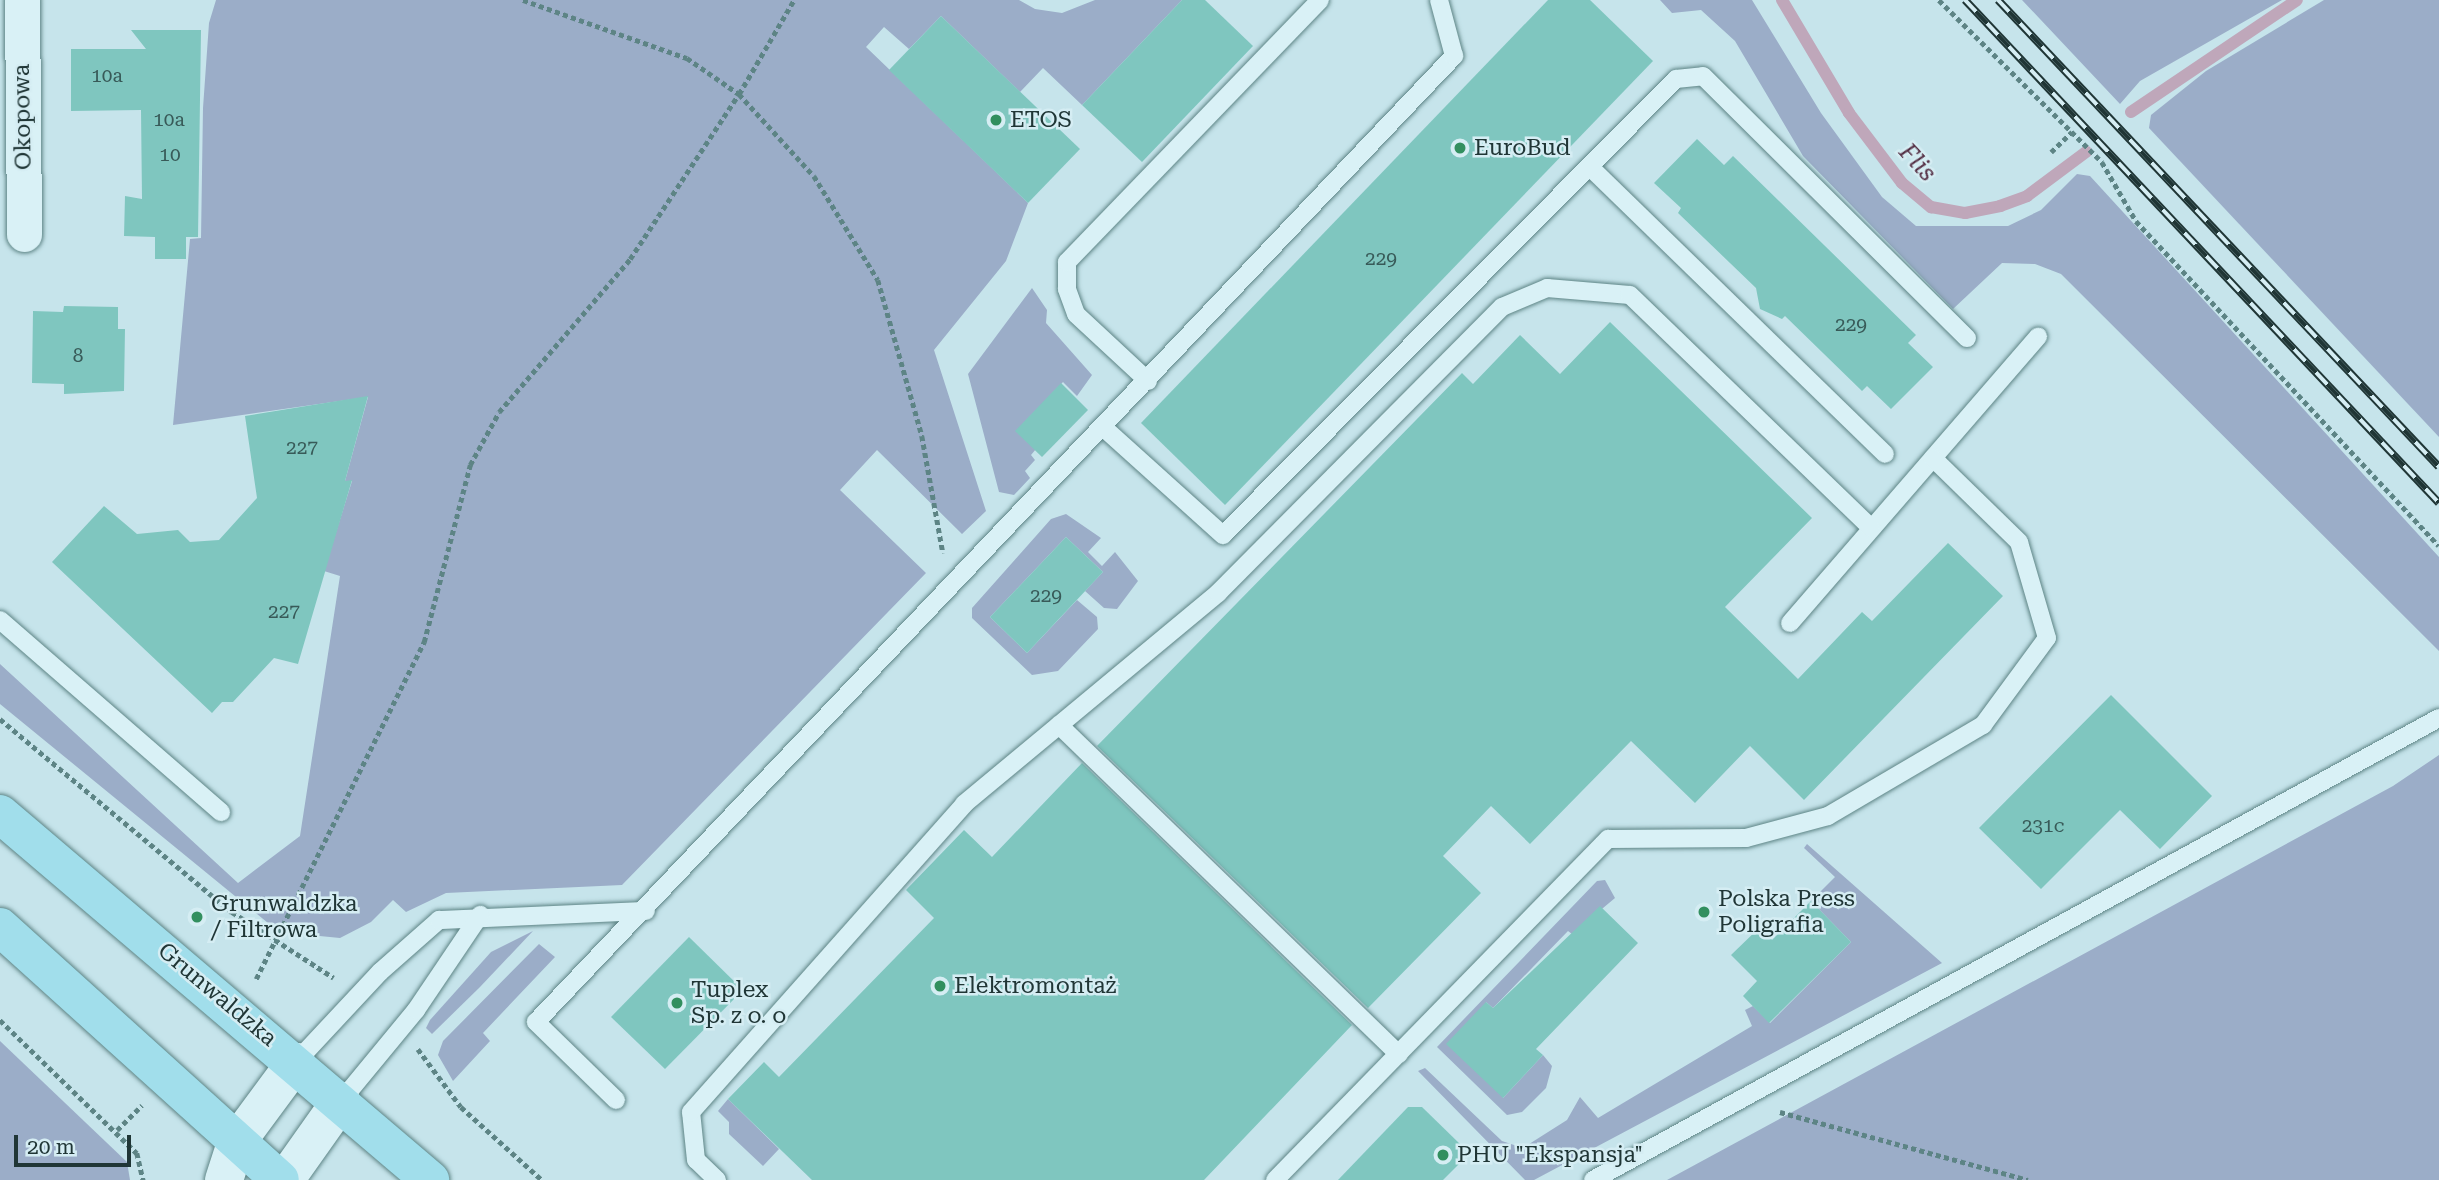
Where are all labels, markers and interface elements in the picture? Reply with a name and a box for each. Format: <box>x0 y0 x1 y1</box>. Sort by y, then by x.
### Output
street label: Okopowa <box>8 64 38 170</box>
house number: 10a <box>91 65 123 87</box>
place label: ETOS <box>1010 106 1072 134</box>
house number: 10a <box>153 109 185 131</box>
marker: ETOS <box>988 112 1004 128</box>
place label: EuroBud <box>1474 134 1571 162</box>
water label: Flis <box>1893 138 1941 188</box>
marker: EuroBud <box>1452 140 1468 156</box>
house number: 10 <box>159 144 181 166</box>
house number: 229 <box>1365 248 1397 270</box>
house number: 229 <box>1835 314 1867 336</box>
house number: 8 <box>73 345 83 367</box>
house number: 227 <box>286 437 318 459</box>
house number: 229 <box>1030 585 1062 607</box>
house number: 227 <box>268 601 300 623</box>
house number: 231c <box>2022 815 2064 837</box>
place label: Polska Press Poligrafia <box>1718 885 1855 939</box>
place label: Grunwaldzka / Filtrowa <box>211 890 357 944</box>
marker: Polska Press Poligrafia <box>1696 904 1712 920</box>
marker: Grunwaldzka / Filtrowa <box>189 909 205 925</box>
street label: Grunwaldzka <box>152 937 282 1053</box>
place label: Elektromontaż <box>954 972 1116 1000</box>
place label: Tuplex Sp. z o. o <box>691 976 786 1030</box>
marker: Elektromontaż <box>932 978 948 994</box>
marker: Tuplex Sp. z o. o <box>669 995 685 1011</box>
scale bar <box>18 1120 135 1164</box>
text: 20 m <box>27 1135 75 1159</box>
place label: PHU "Ekspansja" <box>1457 1141 1643 1169</box>
marker: PHU "Ekspansja" <box>1435 1147 1451 1163</box>

